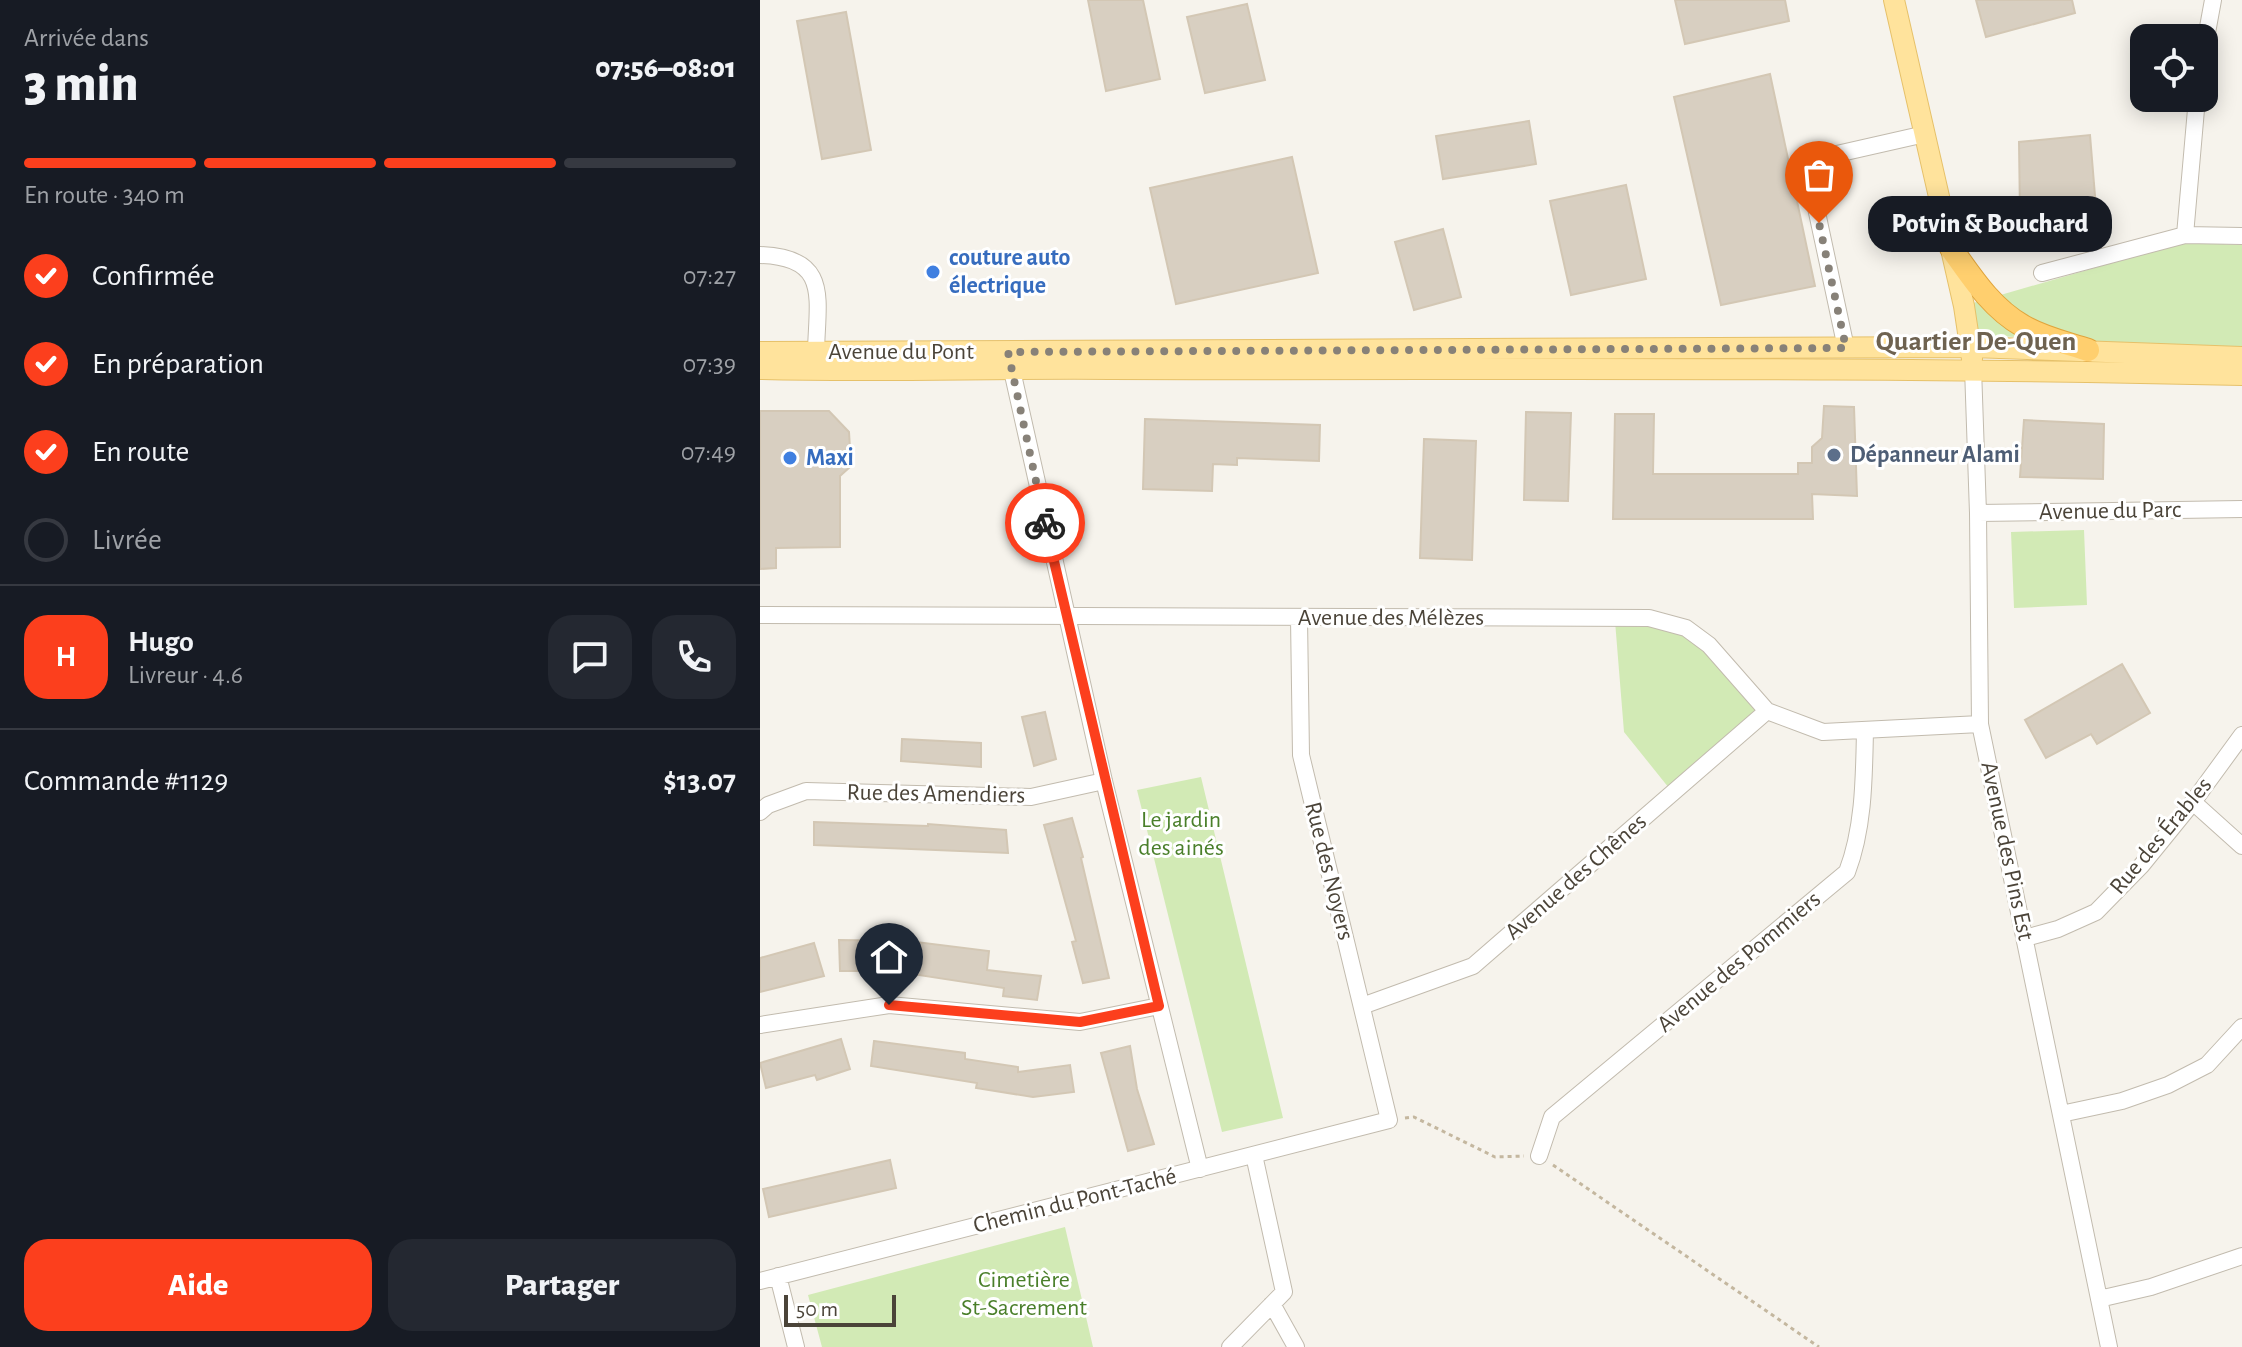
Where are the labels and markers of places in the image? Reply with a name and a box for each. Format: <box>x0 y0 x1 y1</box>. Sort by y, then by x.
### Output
pin <box>1785 141 1853 223</box>
callout: Potvin & Bouchard <box>1867 195 2111 251</box>
place label: couture auto électrique <box>949 246 1070 298</box>
marker: couture auto électrique <box>924 263 942 281</box>
place label: Dépanneur Alami <box>1850 443 2020 467</box>
place label: Maxi <box>806 446 854 470</box>
marker: Dépanneur Alami <box>1825 446 1843 464</box>
marker: Maxi <box>781 449 799 467</box>
pin <box>855 923 923 1005</box>

